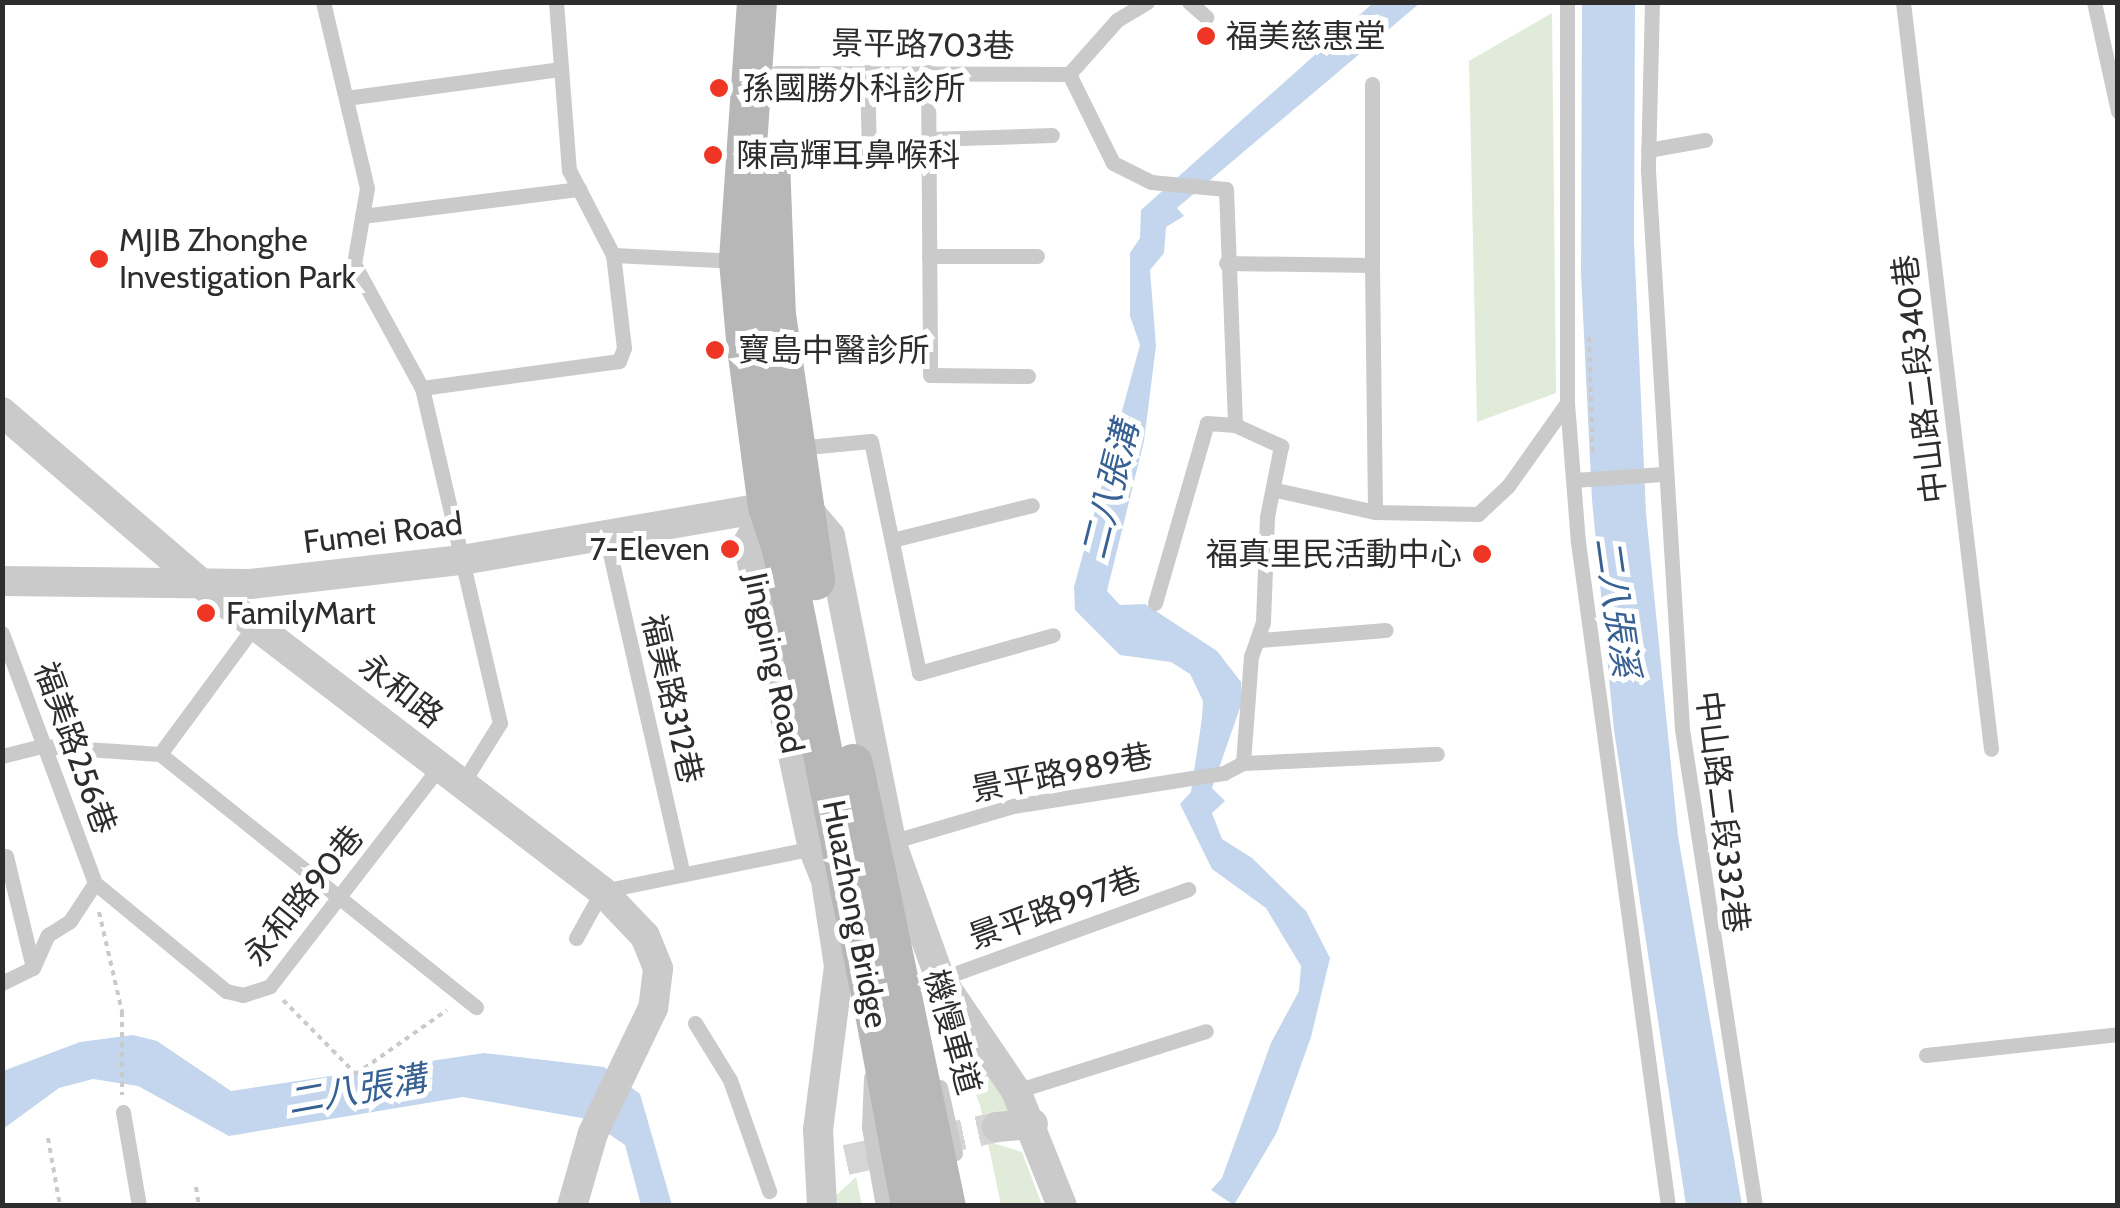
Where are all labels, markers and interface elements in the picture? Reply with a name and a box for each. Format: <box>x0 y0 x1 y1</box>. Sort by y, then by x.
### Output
place label: 福美慈惠堂 <box>1226 17 1386 55</box>
street label: 景平路703巷 <box>831 24 1015 66</box>
marker: 福美慈惠堂 <box>1195 25 1217 47</box>
place label: 孫國勝外科診所 <box>742 69 966 107</box>
marker: 孫國勝外科診所 <box>706 75 732 101</box>
place label: 陳高輝耳鼻喉科 <box>736 136 960 174</box>
marker: 陳高輝耳鼻喉科 <box>700 142 726 168</box>
place label: MJIB Zhonghe Investigation Park <box>119 222 356 297</box>
marker: MJIB Zhonghe Investigation Park <box>88 248 110 270</box>
street label: 中山路二段340巷 <box>1886 253 1954 505</box>
place label: 寶島中醫診所 <box>738 331 930 369</box>
marker: 寶島中醫診所 <box>702 337 728 363</box>
water label: 二八張溝 <box>1073 417 1147 563</box>
street label: Fumei Road <box>301 504 465 562</box>
place label: 7-Eleven <box>590 530 710 568</box>
place label: 福真里民活動中心 <box>1206 535 1462 573</box>
water label: 二八張溪 <box>1586 535 1648 679</box>
marker: 7-Eleven <box>719 538 741 560</box>
marker: 福真里民活動中心 <box>1471 543 1493 565</box>
street label: Jingping Road <box>736 569 812 757</box>
place label: FamilyMart <box>226 594 376 632</box>
marker: FamilyMart <box>195 602 217 624</box>
street label: 福美路312巷 <box>634 611 710 787</box>
street label: 永和路 <box>351 646 451 736</box>
street label: 福美路256巷 <box>26 657 124 839</box>
street label: 中山路二段332巷 <box>1688 689 1756 935</box>
street label: 景平路989巷 <box>968 737 1156 809</box>
street label: Huazhong Bridge <box>814 797 896 1031</box>
street label: 永和路90巷 <box>236 818 372 974</box>
street label: 景平路997巷 <box>964 859 1146 957</box>
street label: 機慢車道 <box>916 965 988 1099</box>
water label: 二八張溝 <box>284 1057 430 1123</box>

